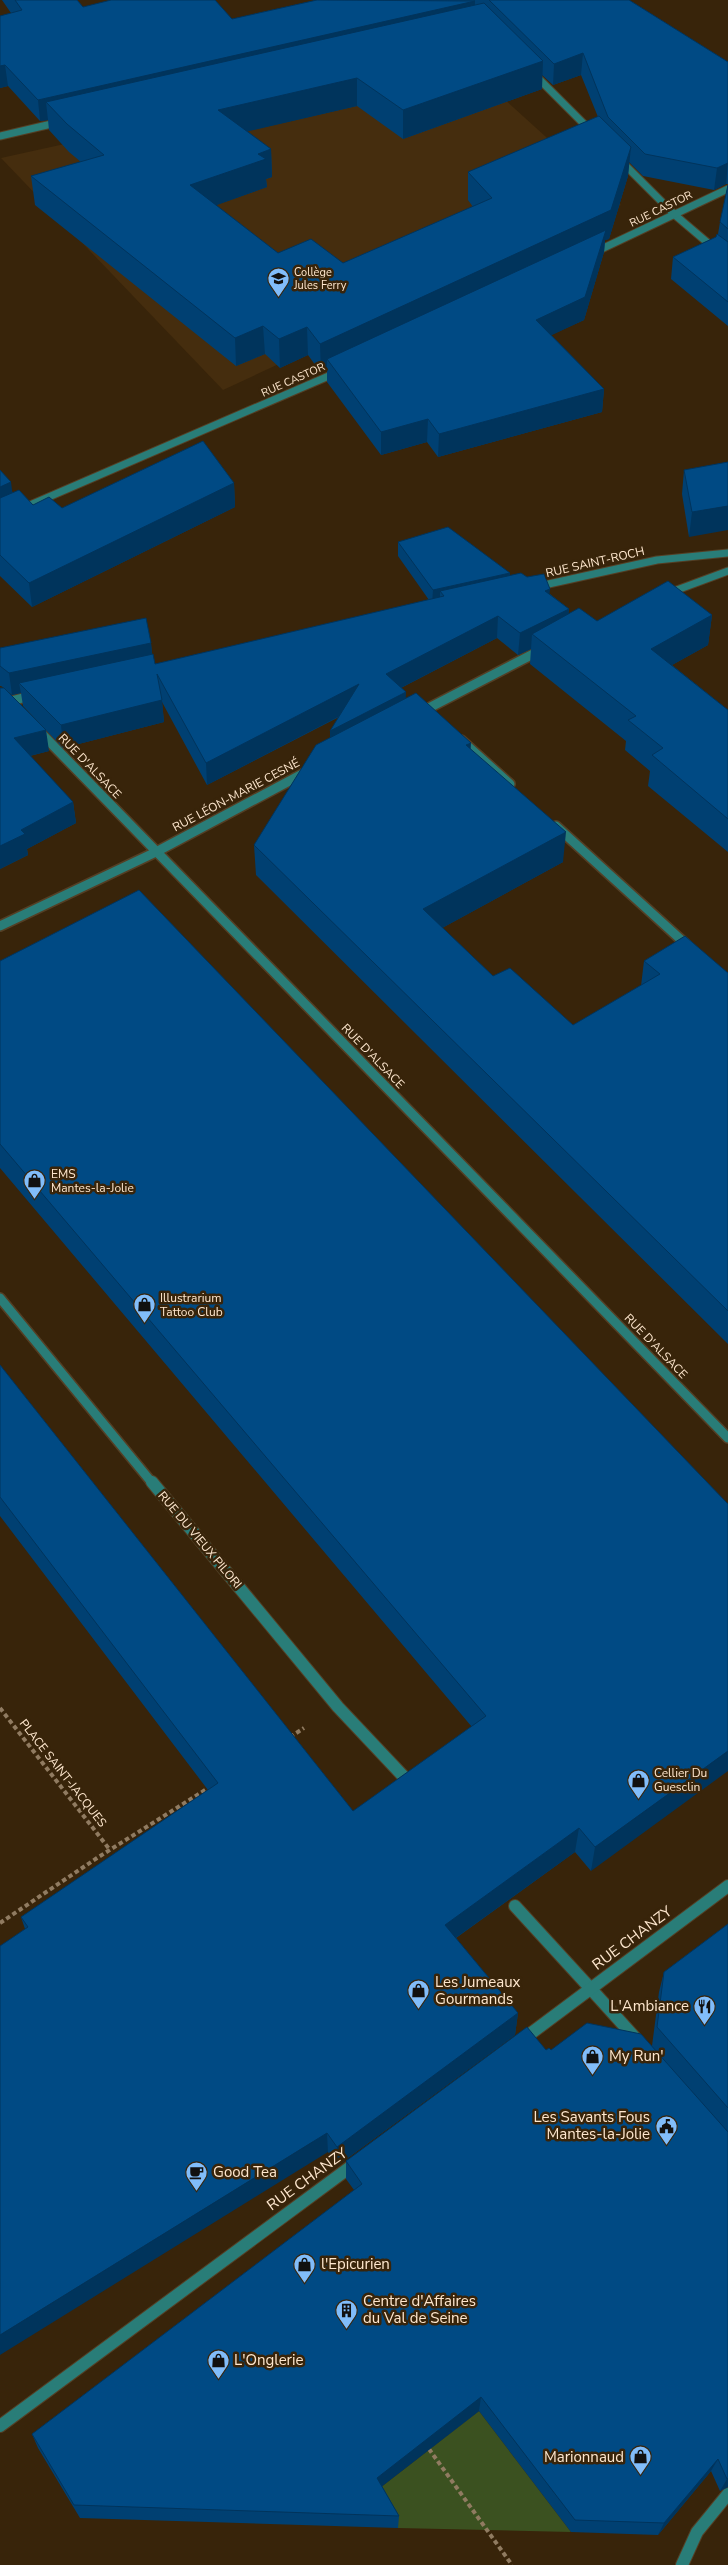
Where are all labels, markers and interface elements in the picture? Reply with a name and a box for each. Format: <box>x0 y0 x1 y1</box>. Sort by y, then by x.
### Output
street label: RUE CASTOR <box>627 187 696 231</box>
place label: Collège Jules Ferry <box>293 265 347 293</box>
school or university icon: Collège Jules Ferry <box>266 266 290 297</box>
street label: RUE CASTOR <box>259 359 328 401</box>
street label: RUE SAINT-ROCH <box>544 543 646 581</box>
street label: RUE D'ALSACE <box>55 730 125 802</box>
street label: RUE LÉON-MARIE CESNÉ <box>170 755 302 835</box>
street label: RUE D'ALSACE <box>338 1020 408 1092</box>
place label: EMS Mantes-la-Jolie <box>51 1166 134 1196</box>
shop icon: EMS Mantes-la-Jolie <box>23 1169 47 1200</box>
place label: Illustrarium Tattoo Club <box>160 1290 223 1320</box>
shop icon: Illustrarium Tattoo Club <box>132 1293 156 1324</box>
street label: RUE D'ALSACE <box>621 1310 691 1382</box>
street label: RUE DU VIEUX PILORI <box>155 1488 245 1592</box>
street label: PLACE SAINT-JACQUES <box>16 1716 110 1830</box>
place label: Cellier Du Guesclin <box>654 1765 707 1795</box>
shop icon: Cellier Du Guesclin <box>626 1768 650 1799</box>
street label: RUE CHANZY <box>588 1901 677 1975</box>
place label: Les Jumeaux Gourmands <box>435 1972 521 2009</box>
shop icon: Les Jumeaux Gourmands <box>407 1979 431 2010</box>
restaurant icon: L'Ambiance <box>693 1994 717 2025</box>
place label: L'Ambiance <box>610 1996 689 2016</box>
shop icon: My Run' <box>581 2044 605 2075</box>
place label: My Run' <box>609 2046 664 2066</box>
place label: Les Savants Fous Mantes-la-Jolie <box>534 2107 650 2144</box>
public building icon: Les Savants Fous Mantes-la-Jolie <box>654 2114 678 2145</box>
street label: RUE CHANZY <box>263 2142 352 2215</box>
cafe icon: Good Tea <box>185 2160 209 2191</box>
place label: Good Tea <box>213 2162 277 2182</box>
shop icon: l'Epicurien <box>293 2252 317 2283</box>
place label: l'Epicurien <box>321 2254 390 2274</box>
place label: Centre d'Affaires du Val de Seine <box>363 2291 476 2328</box>
building icon: Centre d'Affaires du Val de Seine <box>335 2298 359 2329</box>
shop icon: L'Onglerie <box>206 2348 230 2379</box>
place label: L'Onglerie <box>234 2350 303 2370</box>
shop icon: Marionnaud <box>628 2445 652 2476</box>
place label: Marionnaud <box>544 2447 624 2467</box>

